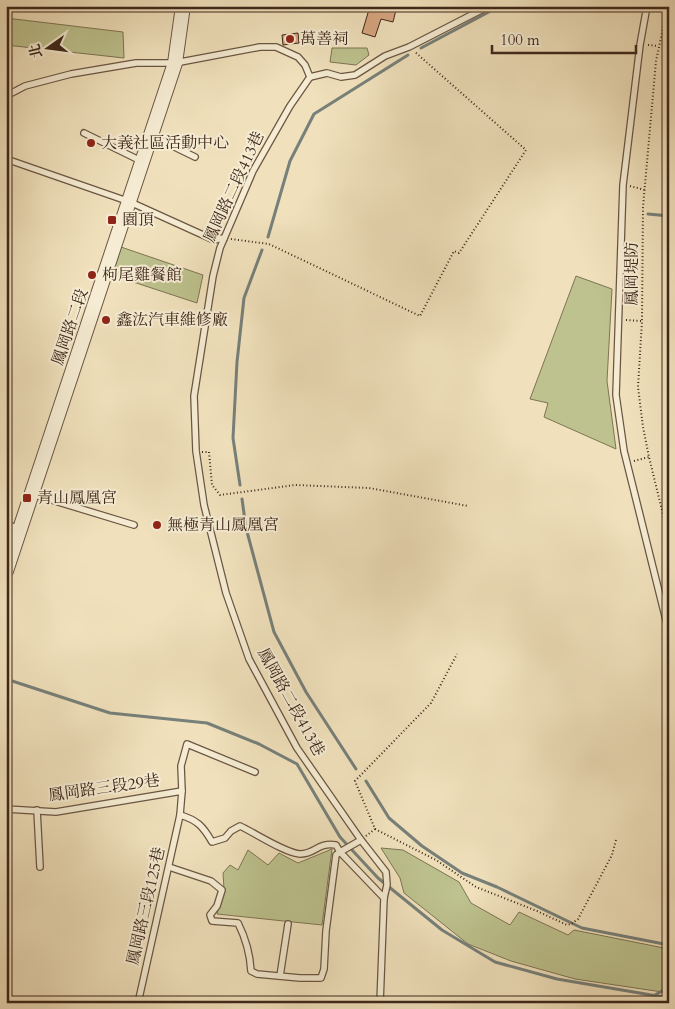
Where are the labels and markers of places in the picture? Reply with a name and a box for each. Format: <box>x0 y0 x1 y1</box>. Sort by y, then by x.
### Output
place label: 萬善祠 <box>300 28 348 50</box>
marker: 萬善祠 <box>284 33 296 45</box>
place label: 大義社區活動中心 <box>101 132 229 154</box>
marker: 大義社區活動中心 <box>85 137 97 149</box>
place label: 園頂 <box>122 209 154 231</box>
marker: 園頂 <box>106 214 118 226</box>
place label: 枸尾雞餐館 <box>102 264 182 286</box>
marker: 枸尾雞餐館 <box>86 269 98 281</box>
place label: 鑫汯汽車維修廠 <box>116 309 228 331</box>
marker: 鑫汯汽車維修廠 <box>100 314 112 326</box>
place label: 青山鳳凰宮 <box>37 487 117 509</box>
marker: 青山鳳凰宮 <box>21 492 33 504</box>
place label: 無極青山鳳凰宮 <box>167 514 279 536</box>
marker: 無極青山鳳凰宮 <box>151 519 163 531</box>

